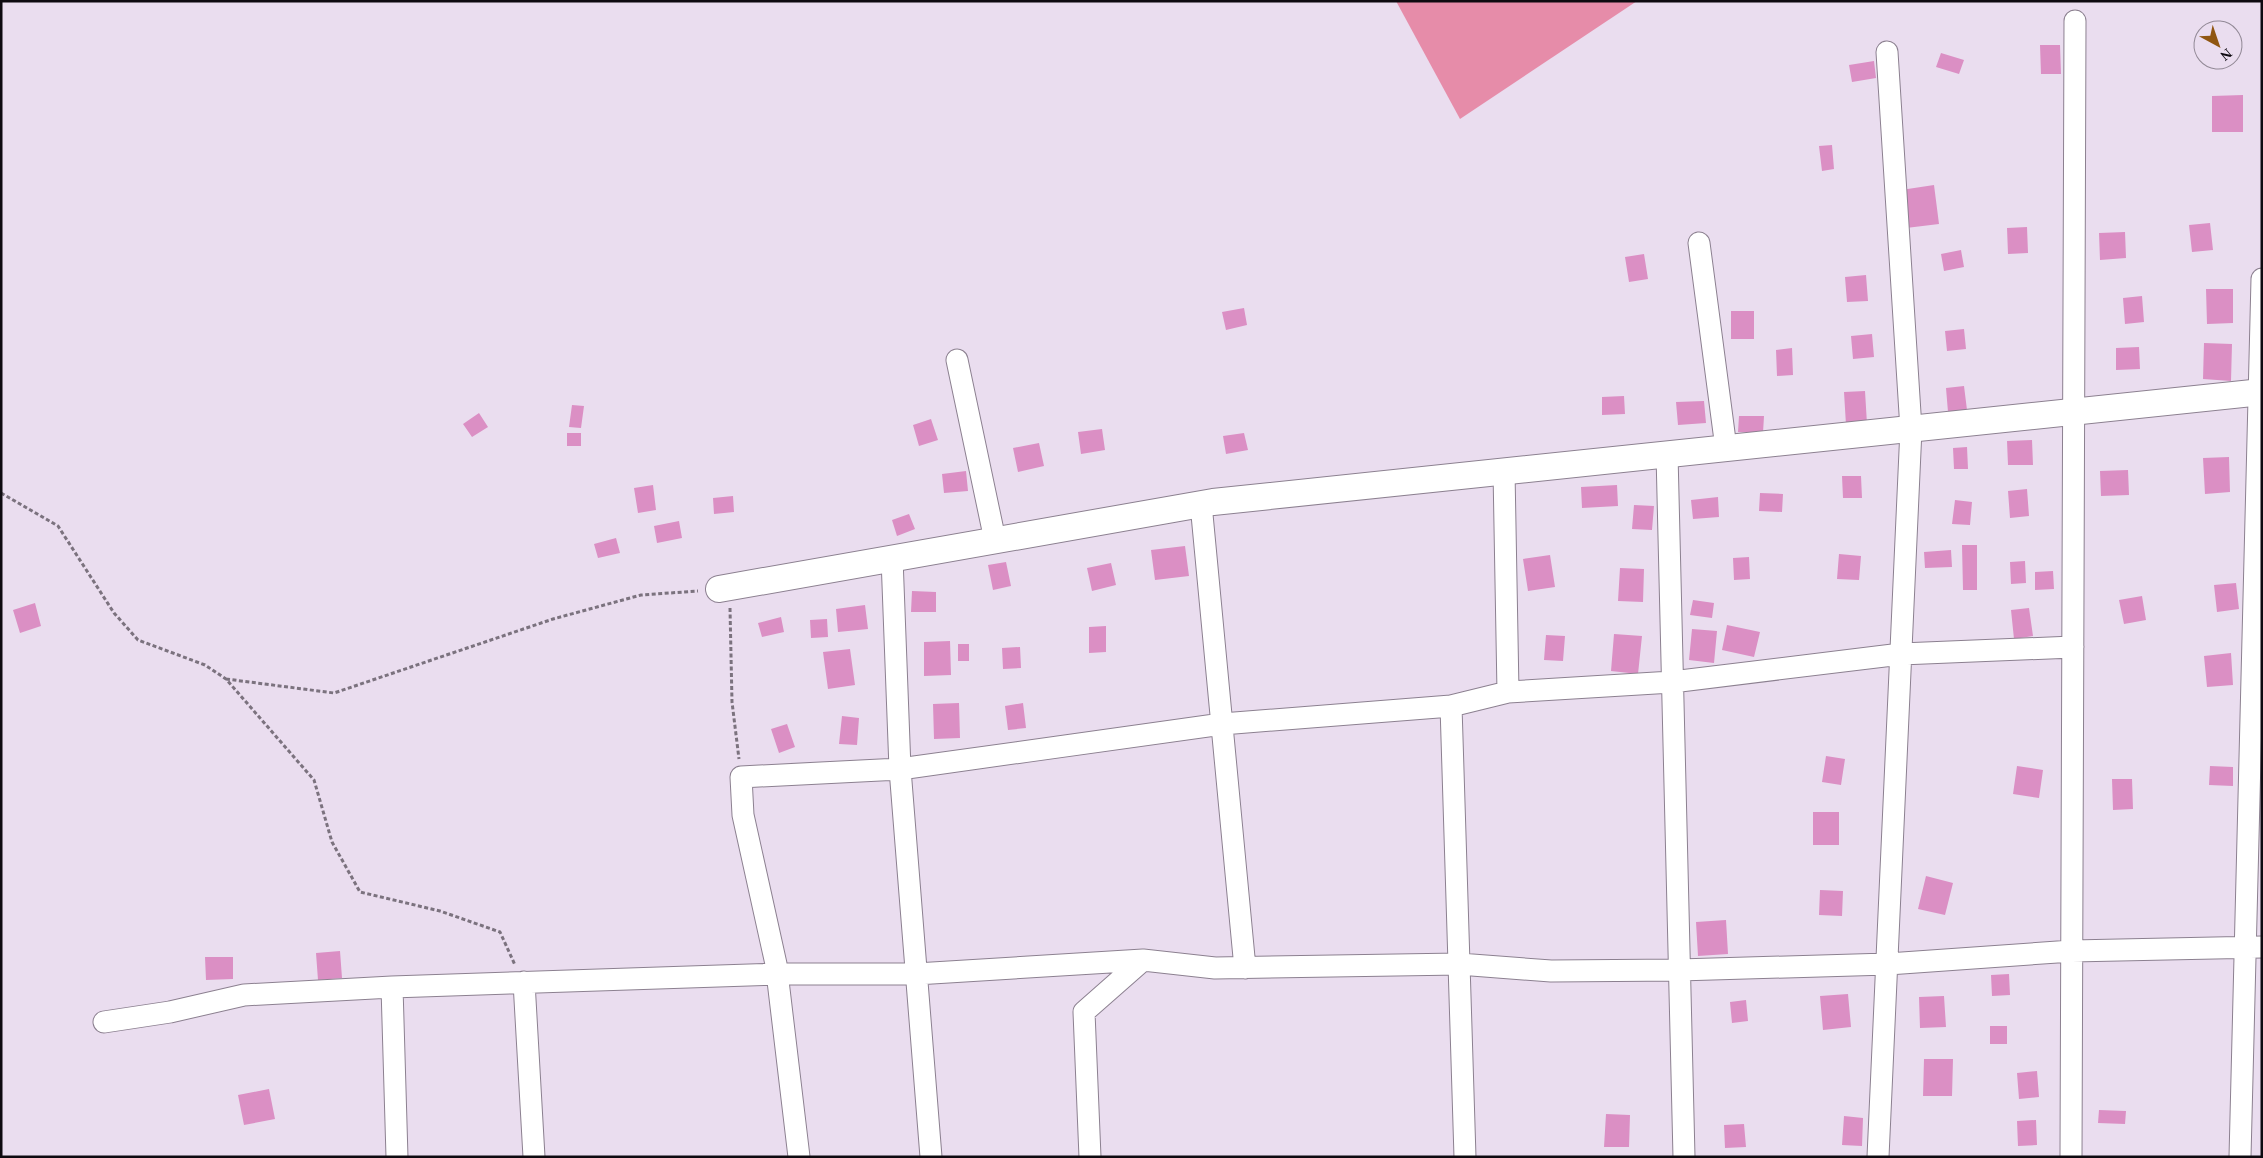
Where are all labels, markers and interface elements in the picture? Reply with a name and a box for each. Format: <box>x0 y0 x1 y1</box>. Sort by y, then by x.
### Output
north arrow <box>2193 20 2243 70</box>
text: N <box>2217 46 2235 64</box>

